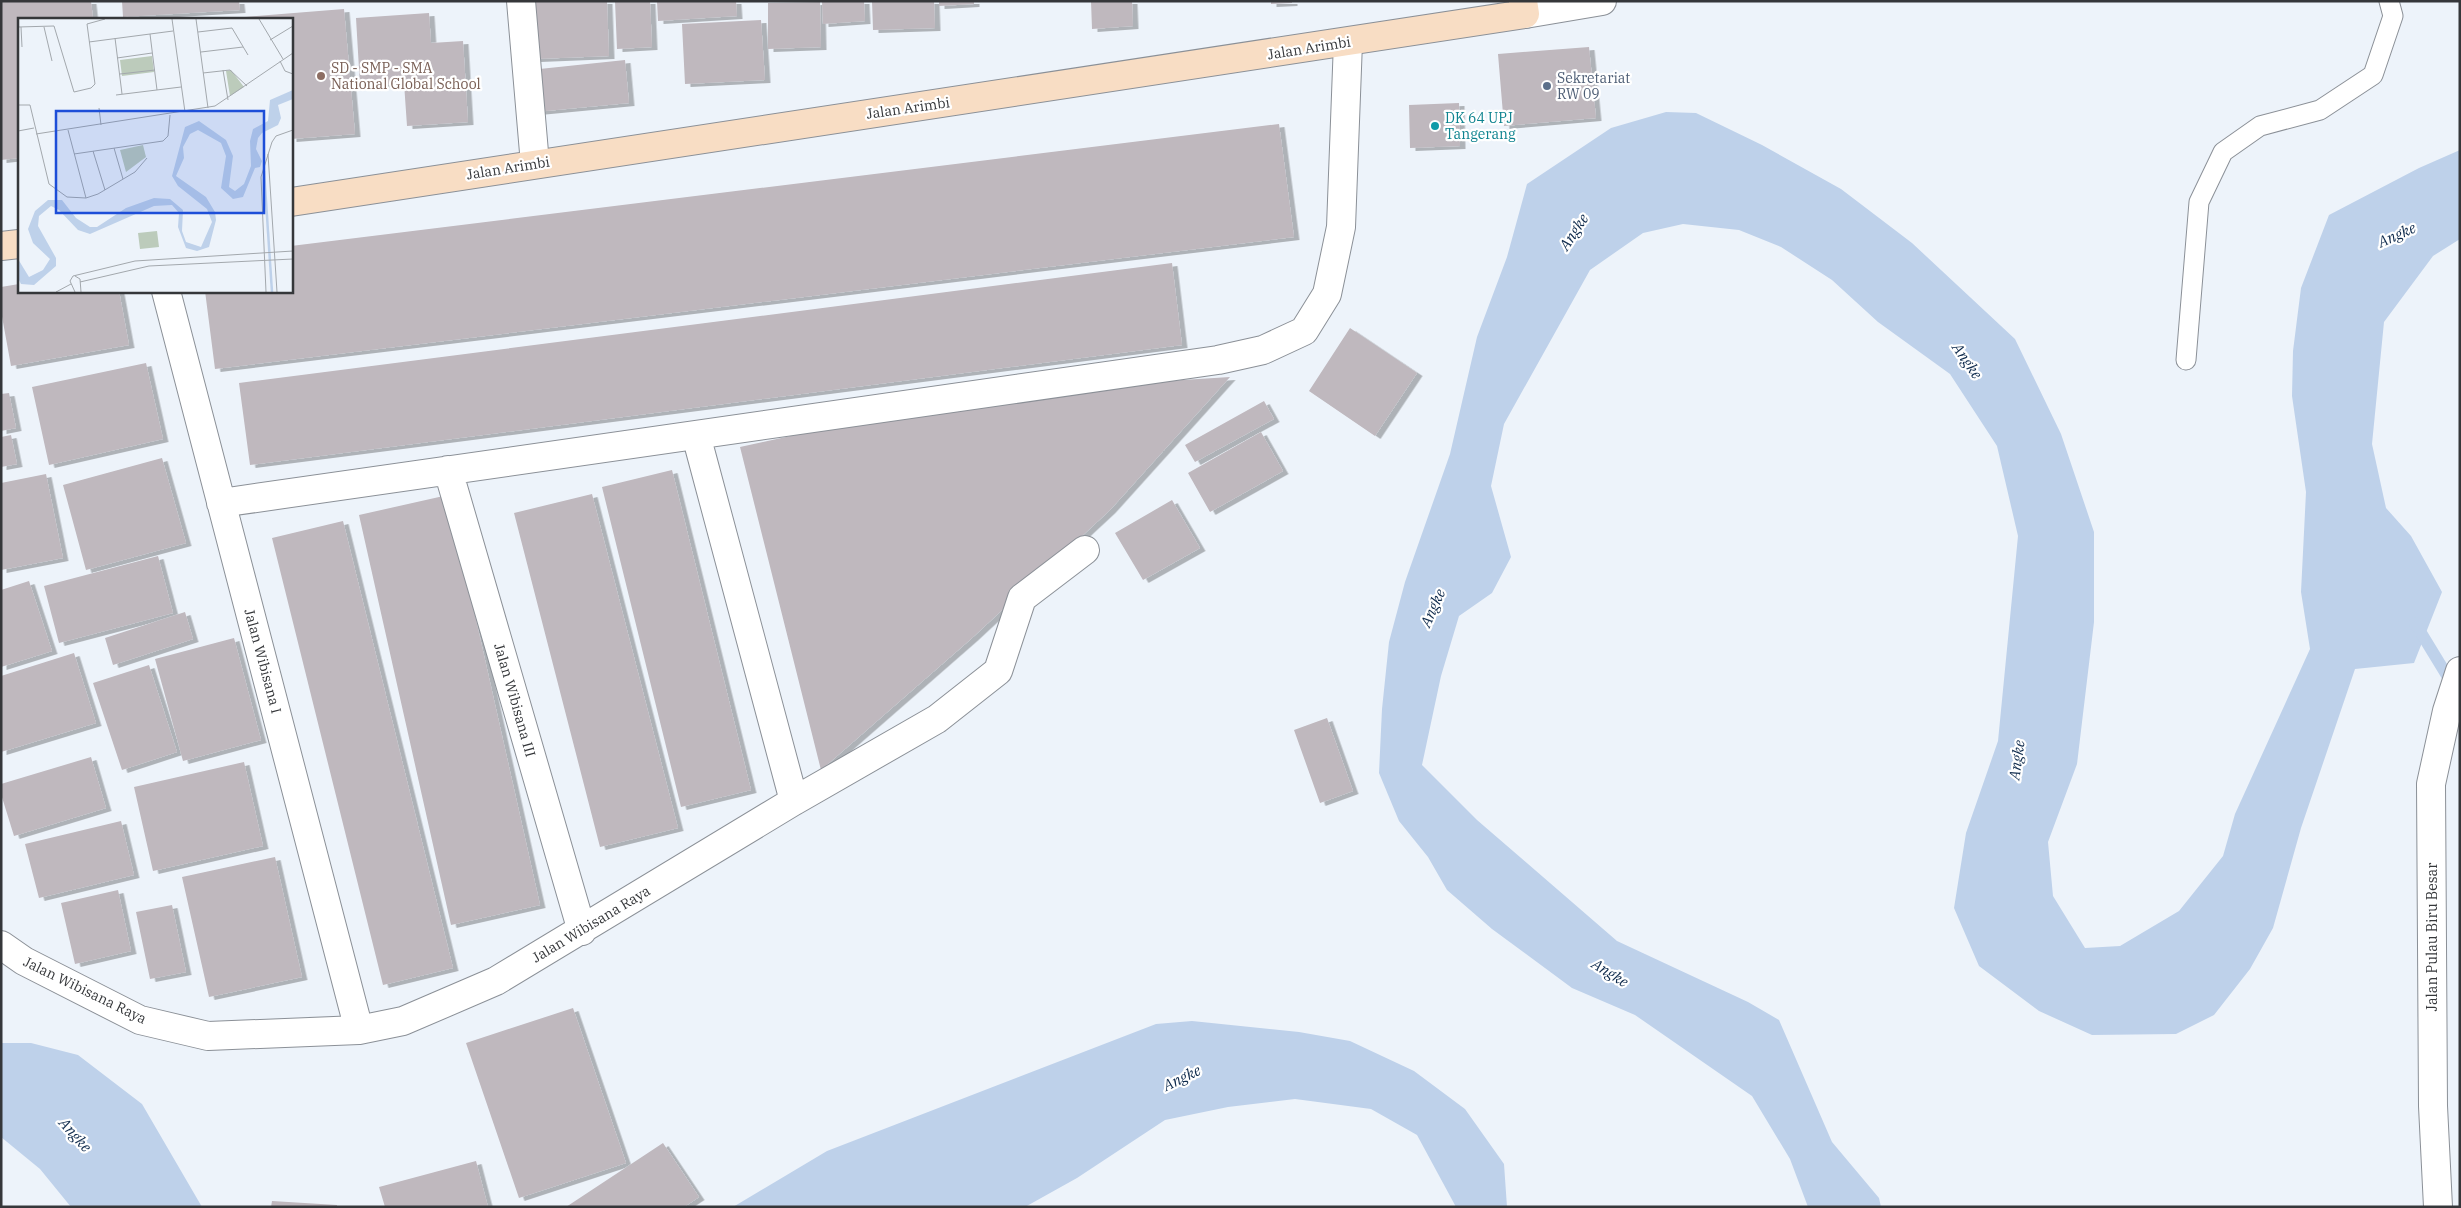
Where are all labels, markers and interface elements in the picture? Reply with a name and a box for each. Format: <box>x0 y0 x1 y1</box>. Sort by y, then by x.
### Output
inset map <box>18 18 292 292</box>
street label: Jalan Arimbi <box>1266 33 1352 63</box>
place label: SD - SMP - SMA National Global School <box>331 59 481 93</box>
place label: Sekretariat RW 09 <box>1557 69 1630 103</box>
marker: SD - SMP - SMA National Global School <box>315 70 327 82</box>
marker: Sekretariat RW 09 <box>1541 80 1553 92</box>
street label: Jalan Arimbi <box>865 93 951 123</box>
place label: DK 64 UPJ Tangerang <box>1445 109 1516 143</box>
marker: DK 64 UPJ Tangerang <box>1429 120 1441 132</box>
street label: Jalan Arimbi <box>465 153 551 183</box>
water label: Angke <box>1554 210 1593 254</box>
water label: Angke <box>2374 218 2419 252</box>
water label: Angke <box>1948 338 1987 383</box>
water label: Angke <box>1415 585 1449 631</box>
street label: Jalan Wibisana I <box>240 607 286 715</box>
street label: Jalan Wibisana III <box>490 641 540 759</box>
water label: Angke <box>2004 739 2029 782</box>
street label: Jalan Pulau Biru Besar <box>2423 862 2441 1011</box>
street label: Jalan Wibisana Raya <box>529 881 654 966</box>
street label: Jalan Wibisana Raya <box>21 952 150 1028</box>
water label: Angke <box>1588 953 1632 991</box>
water label: Angke <box>1159 1060 1204 1095</box>
water label: Angke <box>54 1113 96 1156</box>

